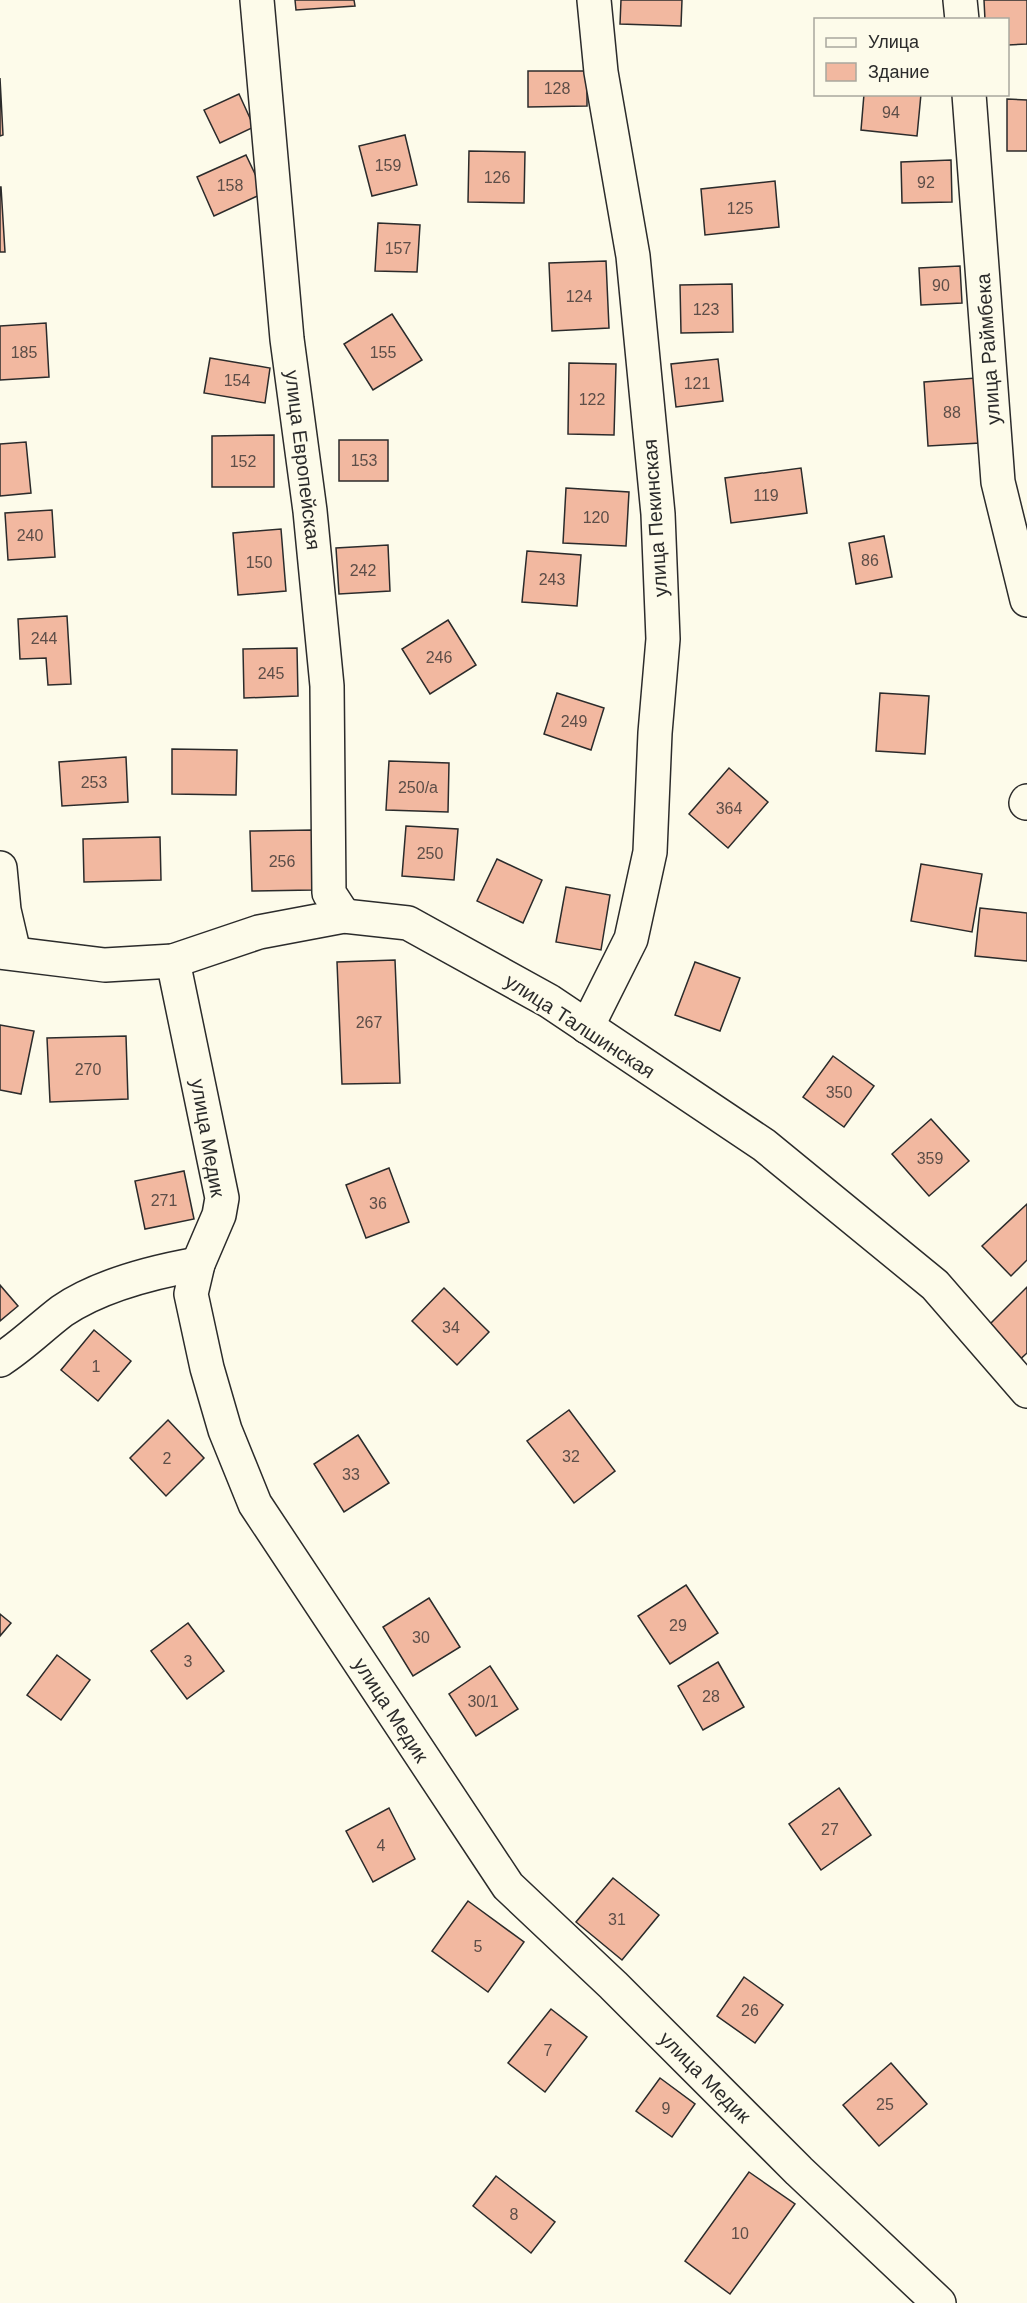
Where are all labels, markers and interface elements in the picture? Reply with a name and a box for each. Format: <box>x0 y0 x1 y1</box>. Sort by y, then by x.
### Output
legend <box>814 18 1009 96</box>
text: Улица <box>868 32 920 52</box>
text: Здание <box>868 62 929 82</box>
house number: 128 <box>544 80 570 97</box>
house number: 94 <box>882 104 900 121</box>
house number: 159 <box>375 157 401 174</box>
house number: 126 <box>484 169 510 186</box>
house number: 92 <box>917 174 935 191</box>
house number: 158 <box>217 177 243 194</box>
house number: 125 <box>727 200 753 217</box>
house number: 157 <box>385 240 411 257</box>
street label: улица Раймбека <box>972 272 1004 425</box>
house number: 90 <box>932 277 950 294</box>
house number: 124 <box>566 288 592 305</box>
house number: 123 <box>693 301 719 318</box>
house number: 185 <box>11 344 37 361</box>
house number: 155 <box>370 344 396 361</box>
street label: улица Европейская <box>281 369 325 551</box>
house number: 154 <box>224 372 250 389</box>
house number: 121 <box>684 375 710 392</box>
house number: 122 <box>579 391 605 408</box>
house number: 88 <box>943 404 961 421</box>
street label: улица Пекинская <box>639 438 671 598</box>
house number: 153 <box>351 452 377 469</box>
house number: 152 <box>230 453 256 470</box>
house number: 119 <box>753 487 779 504</box>
house number: 120 <box>583 509 609 526</box>
house number: 240 <box>17 527 43 544</box>
house number: 86 <box>861 552 879 569</box>
house number: 150 <box>246 554 272 571</box>
house number: 242 <box>350 562 376 579</box>
house number: 243 <box>539 571 565 588</box>
house number: 244 <box>31 630 57 647</box>
house number: 246 <box>426 649 452 666</box>
house number: 245 <box>258 665 284 682</box>
house number: 249 <box>561 713 587 730</box>
house number: 253 <box>81 774 107 791</box>
house number: 250/а <box>398 779 438 796</box>
house number: 364 <box>716 800 742 817</box>
house number: 250 <box>417 845 443 862</box>
house number: 256 <box>269 853 295 870</box>
street label: улица Талшинская <box>501 969 659 1083</box>
house number: 267 <box>356 1014 382 1031</box>
house number: 270 <box>75 1061 101 1078</box>
street label: улица Медик <box>187 1077 229 1199</box>
house number: 350 <box>826 1084 852 1101</box>
house number: 359 <box>917 1150 943 1167</box>
house number: 271 <box>151 1192 177 1209</box>
house number: 36 <box>369 1195 387 1212</box>
house number: 34 <box>442 1319 460 1336</box>
house number: 1 <box>92 1358 101 1375</box>
house number: 32 <box>562 1448 580 1465</box>
house number: 2 <box>163 1450 172 1467</box>
house number: 33 <box>342 1466 360 1483</box>
house number: 29 <box>669 1617 687 1634</box>
house number: 30 <box>412 1629 430 1646</box>
house number: 3 <box>184 1653 193 1670</box>
street label: улица Медик <box>349 1654 433 1766</box>
house number: 28 <box>702 1688 720 1705</box>
house number: 30/1 <box>467 1693 499 1710</box>
house number: 27 <box>821 1821 839 1838</box>
house number: 4 <box>377 1837 386 1854</box>
house number: 31 <box>608 1911 626 1928</box>
house number: 5 <box>474 1938 483 1955</box>
house number: 26 <box>741 2002 759 2019</box>
street label: улица Медик <box>655 2027 755 2127</box>
house number: 7 <box>544 2042 553 2059</box>
house number: 25 <box>876 2096 894 2113</box>
house number: 9 <box>662 2100 671 2117</box>
house number: 8 <box>510 2206 519 2223</box>
house number: 10 <box>731 2225 749 2242</box>

